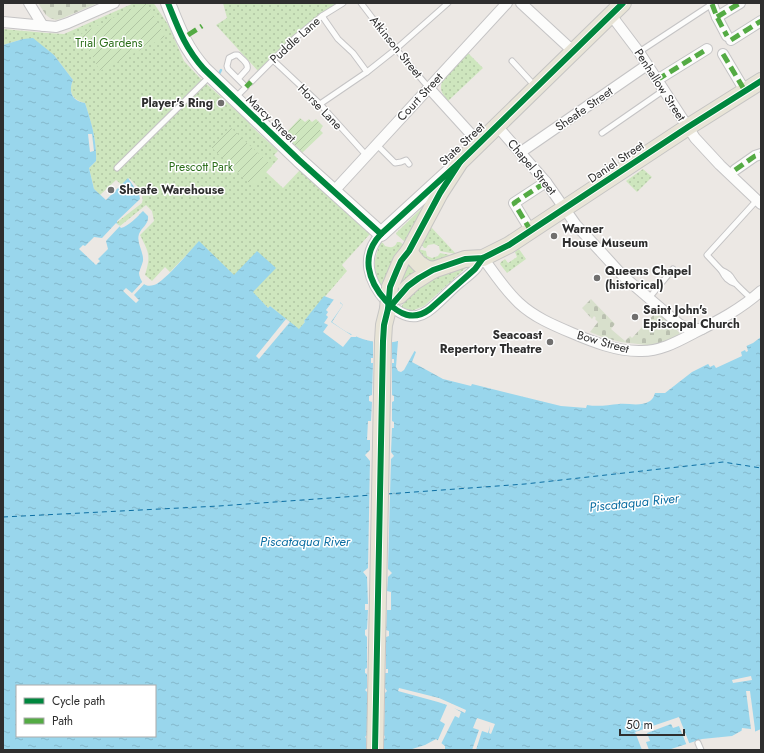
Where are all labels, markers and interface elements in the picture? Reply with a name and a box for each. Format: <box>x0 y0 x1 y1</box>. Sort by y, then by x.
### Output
street label: Puddle Lane <box>266 12 324 68</box>
street label: Atkinson Street <box>365 12 427 82</box>
park label: Trial Gardens <box>75 34 143 52</box>
street label: Penhallow Street <box>630 45 690 125</box>
street label: Court Street <box>393 69 447 125</box>
street label: Horse Lane <box>294 80 346 134</box>
street label: Sheafe Street <box>552 82 617 135</box>
street label: Marcy Street <box>242 91 300 147</box>
place label: Player's Ring <box>141 94 213 112</box>
marker: Player's Ring <box>216 98 226 108</box>
street label: State Street <box>435 118 489 170</box>
street label: Chapel Street <box>503 135 561 199</box>
street label: Daniel Street <box>584 136 648 188</box>
park label: Prescott Park <box>169 158 234 176</box>
place label: Sheafe Warehouse <box>119 181 224 199</box>
marker: Sheafe Warehouse <box>106 185 116 195</box>
place label: Warner House Museum <box>562 220 648 252</box>
marker: Warner House Museum <box>549 231 559 241</box>
place label: Queens Chapel (historical) <box>605 262 691 294</box>
marker: Queens Chapel (historical) <box>592 273 602 283</box>
place label: Saint John's Episcopal Church <box>643 301 740 333</box>
marker: Saint John's Episcopal Church <box>630 312 640 322</box>
place label: Seacoast Repertory Theatre <box>440 326 542 358</box>
street label: Bow Street <box>575 326 631 358</box>
marker: Seacoast Repertory Theatre <box>545 337 555 347</box>
water label: Piscataqua River <box>588 488 681 517</box>
water label: Piscataqua River <box>260 532 351 551</box>
legend <box>16 685 156 737</box>
text: Cycle path <box>52 692 105 710</box>
scale bar <box>620 711 684 737</box>
text: Path <box>52 712 73 730</box>
text: 50 m <box>626 716 653 734</box>

